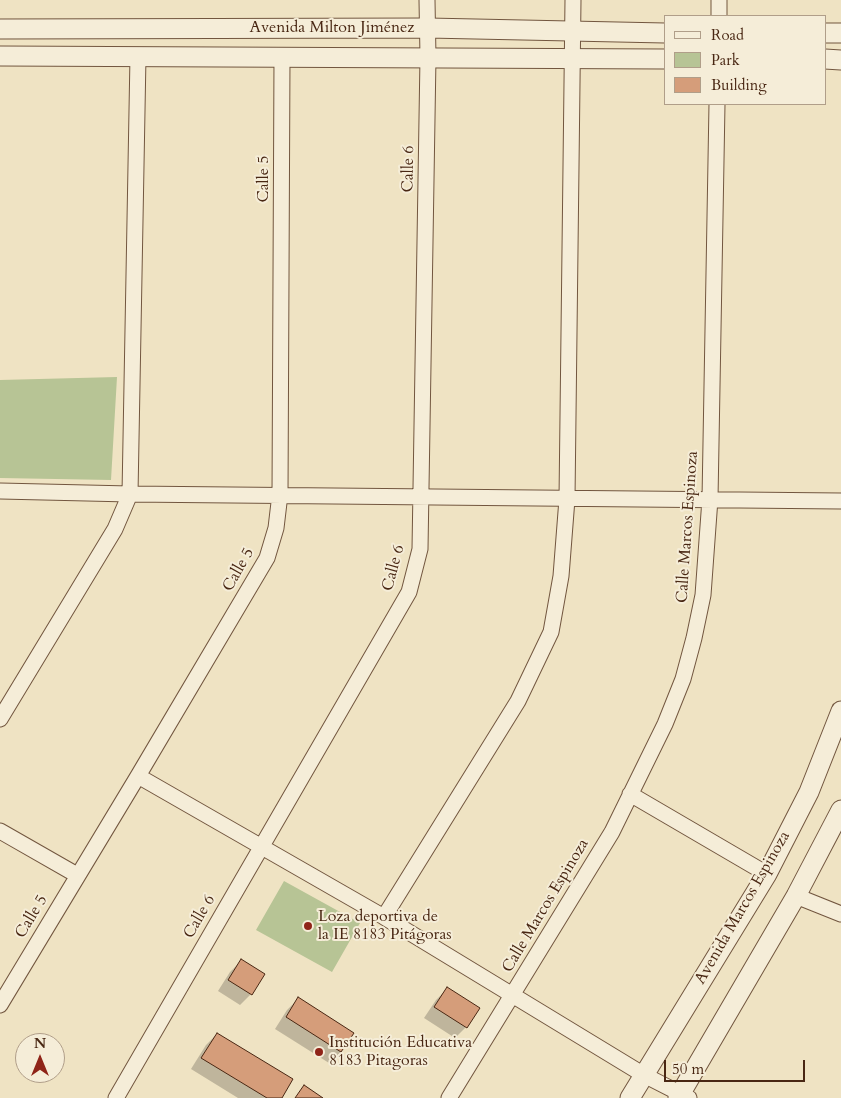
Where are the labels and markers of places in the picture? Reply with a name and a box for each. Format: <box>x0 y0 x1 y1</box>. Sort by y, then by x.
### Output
place label: Loza deportiva de la IE 8183 Pitágoras <box>318 907 452 945</box>
marker: Loza deportiva de la IE 8183 Pitágoras <box>302 920 314 932</box>
place label: Institución Educativa 8183 Pitagoras <box>329 1033 472 1071</box>
marker: Institución Educativa 8183 Pitagoras <box>313 1046 325 1058</box>

